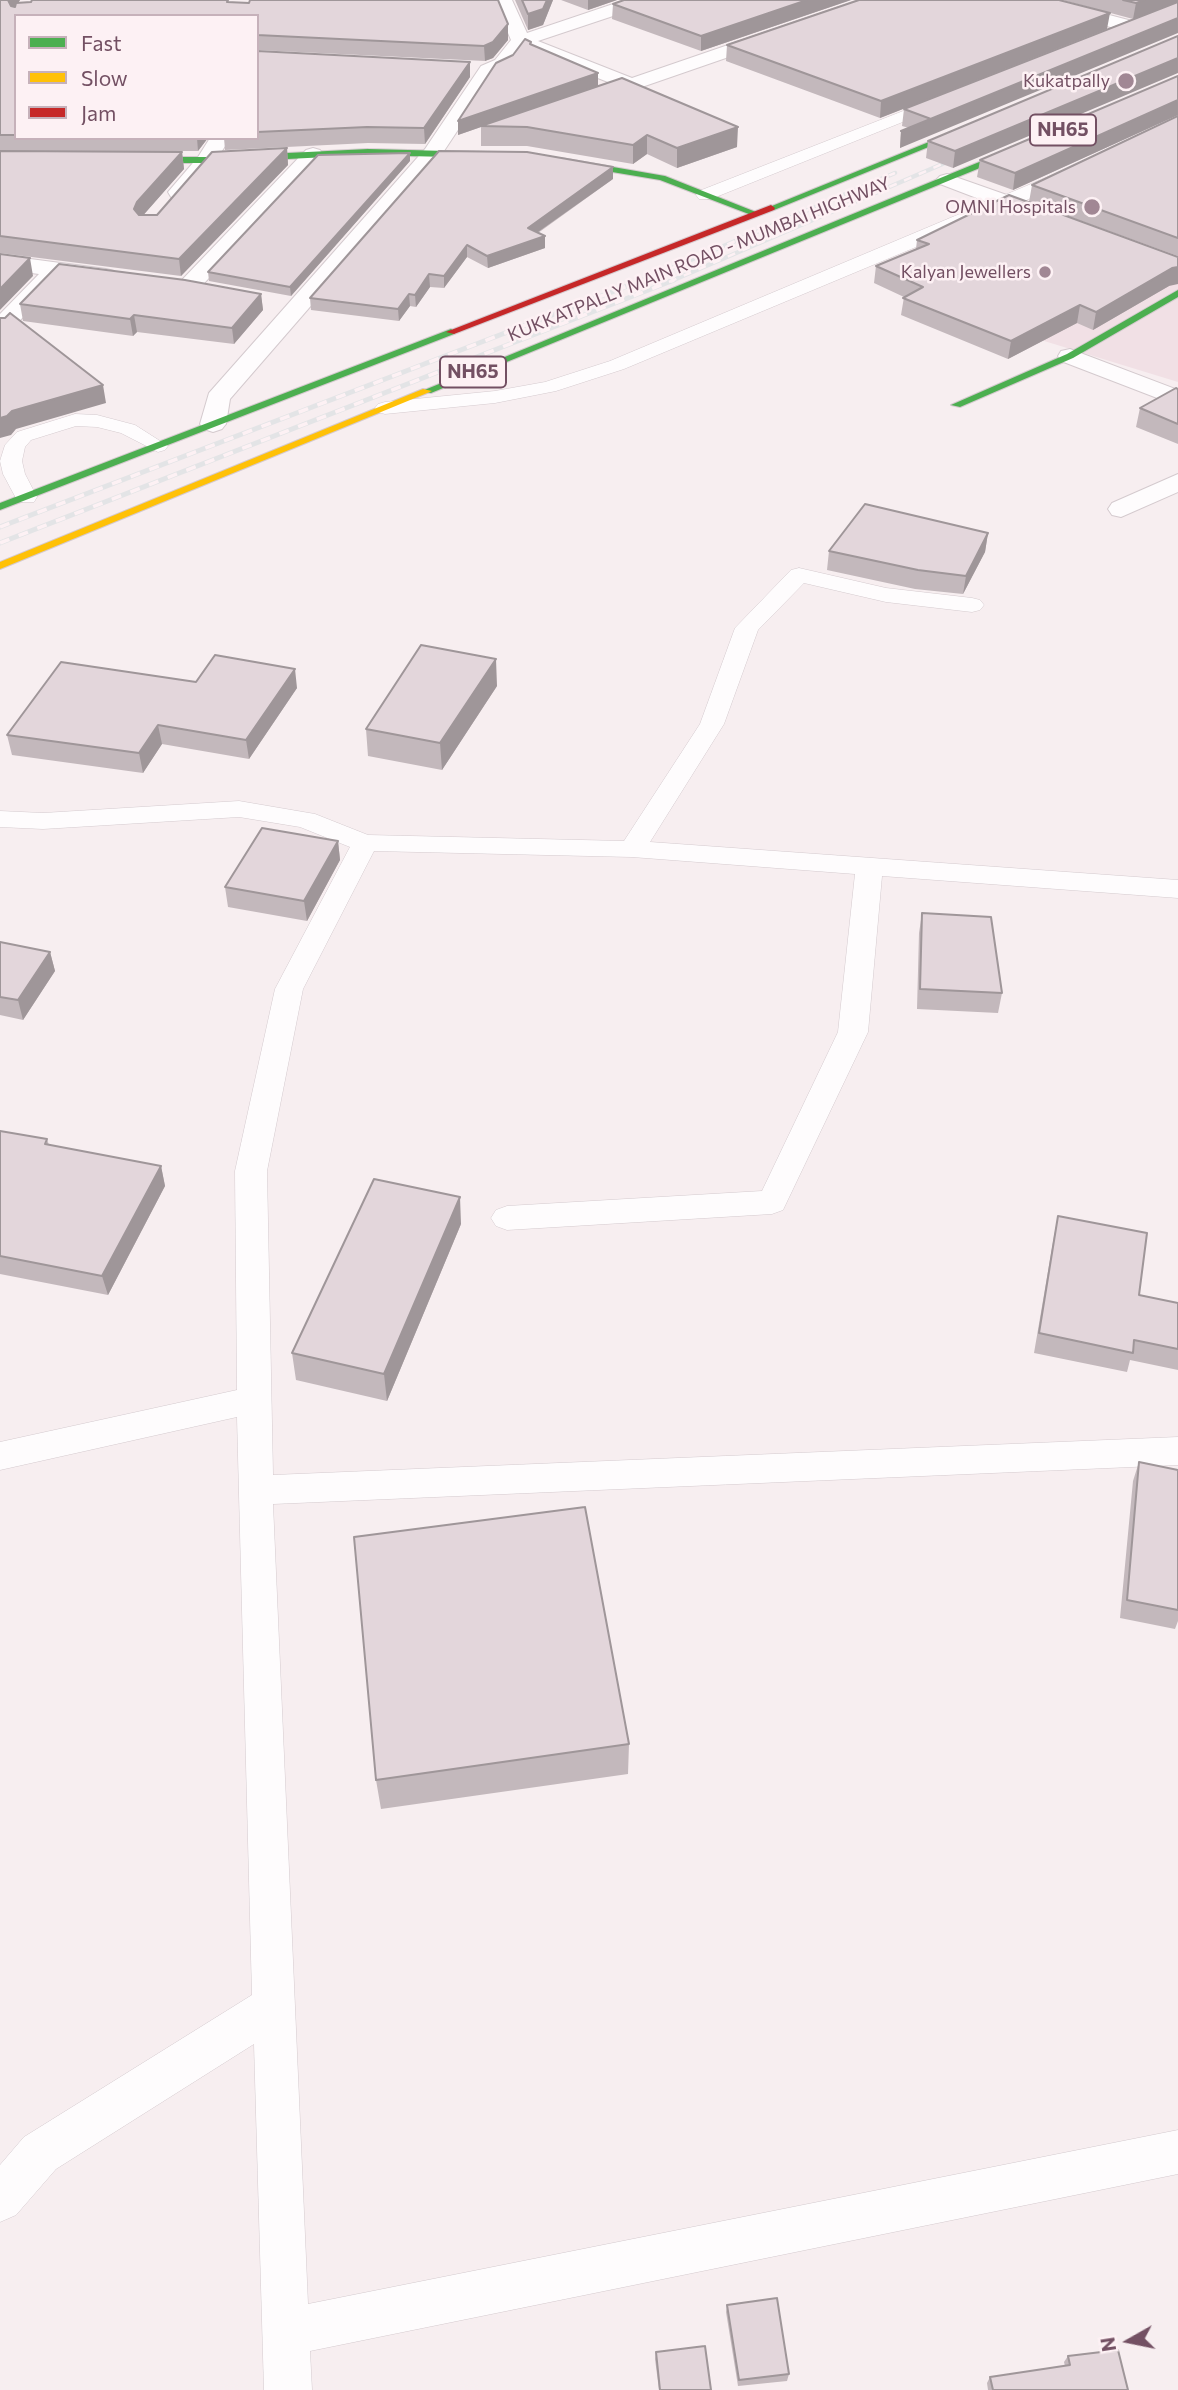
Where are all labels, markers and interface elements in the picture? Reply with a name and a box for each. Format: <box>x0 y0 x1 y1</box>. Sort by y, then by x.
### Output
legend <box>14 14 259 140</box>
text: Fast <box>81 30 122 55</box>
text: Slow <box>81 65 128 90</box>
place label: Kukatpally <box>1023 70 1110 92</box>
marker: Kukatpally <box>1116 71 1136 91</box>
text: Jam <box>81 100 116 125</box>
road number: NH65 <box>1030 114 1096 146</box>
street label: KUKKATPALLY MAIN ROAD - MUMBAI HIGHWAY <box>505 172 893 346</box>
place label: OMNI Hospitals <box>945 196 1076 218</box>
marker: OMNI Hospitals <box>1082 197 1102 217</box>
place label: Kalyan Jewellers <box>901 261 1031 283</box>
marker: Kalyan Jewellers <box>1037 264 1053 280</box>
road number: NH65 <box>440 356 506 388</box>
north arrow <box>1094 2306 1164 2376</box>
text: N <box>1095 2336 1120 2353</box>

